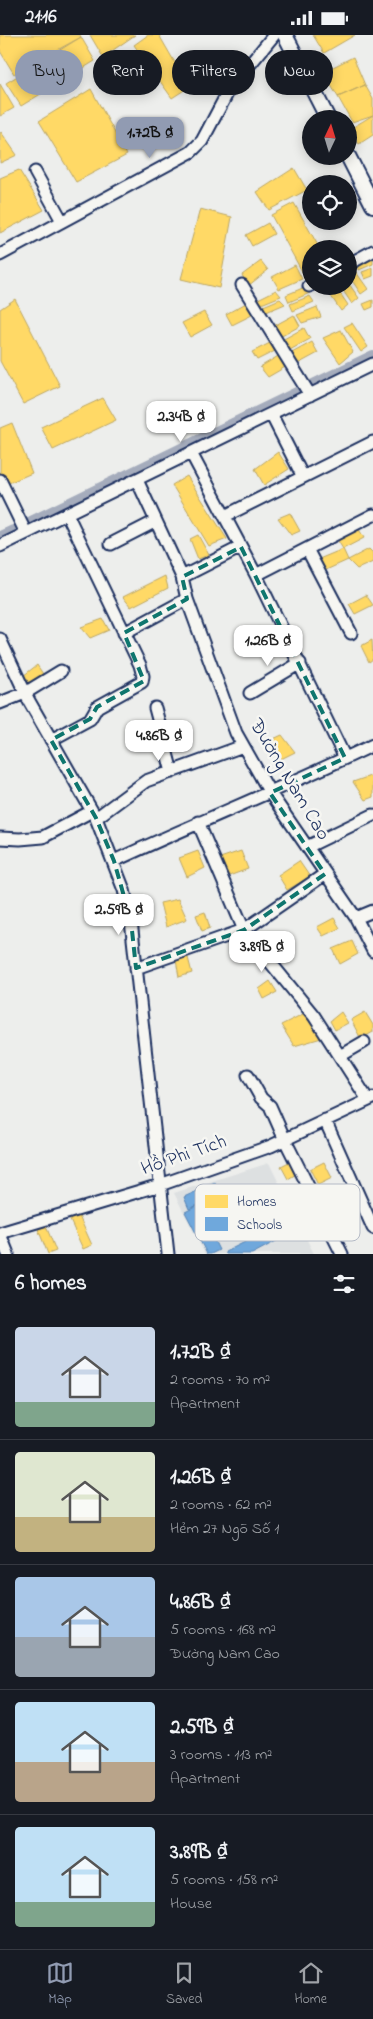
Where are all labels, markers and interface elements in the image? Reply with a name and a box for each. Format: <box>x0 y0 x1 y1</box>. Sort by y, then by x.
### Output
text: 21:16 <box>25 4 57 31</box>
chip: Buy <box>15 50 83 95</box>
chip: Rent <box>93 50 162 95</box>
chip: Filters <box>172 50 255 95</box>
chip: New <box>265 50 333 95</box>
north arrow <box>302 110 358 165</box>
map controls <box>302 110 357 295</box>
pin: 1.72B ₫ <box>104 117 196 159</box>
text: 1.72B ₫ <box>127 121 173 145</box>
button: locate <box>302 175 357 230</box>
button: layers <box>302 240 357 295</box>
pin: 2.34B ₫ <box>135 401 227 443</box>
text: 2.34B ₫ <box>157 405 205 429</box>
pin: 1.26B ₫ <box>222 625 314 667</box>
text: 1.26B ₫ <box>245 629 291 653</box>
street label: Đường Nam Cao <box>240 713 337 847</box>
pin: 4.86B ₫ <box>113 719 205 762</box>
text: 4.86B ₫ <box>136 724 182 748</box>
pin: 2.59B ₫ <box>73 893 165 936</box>
text: 2.59B ₫ <box>95 898 143 922</box>
pin: 3.89B ₫ <box>216 931 308 973</box>
text: 3.89B ₫ <box>240 935 284 959</box>
street label: Hồ Phi Tích <box>137 1128 231 1184</box>
legend <box>195 1184 360 1241</box>
text: Homes <box>237 1192 277 1213</box>
text: Schools <box>237 1215 282 1236</box>
text: 6 homes <box>15 1269 87 1299</box>
icon: filters <box>330 1270 358 1298</box>
text: 1.72B ₫ <box>170 1338 230 1368</box>
icon: home <box>55 1347 115 1407</box>
text: 2 rooms · 70 m² <box>170 1368 270 1392</box>
text: Apartment <box>170 1392 240 1416</box>
text: 1.26B ₫ <box>170 1463 231 1493</box>
icon: home <box>55 1472 115 1532</box>
text: 2 rooms · 62 m² <box>170 1493 272 1517</box>
text: Hẻm 27 Ngõ Số 1 <box>170 1517 279 1541</box>
text: 4.86B ₫ <box>170 1588 230 1618</box>
icon: home <box>55 1597 115 1657</box>
text: 5 rooms · 168 m² <box>170 1618 276 1642</box>
text: Đường Nam Cao <box>170 1642 280 1666</box>
text: 2.59B ₫ <box>170 1713 233 1743</box>
icon: home <box>55 1722 115 1782</box>
text: 3 rooms · 113 m² <box>170 1743 272 1767</box>
text: Apartment <box>170 1767 240 1791</box>
text: 3.89B ₫ <box>170 1838 228 1868</box>
icon: home <box>55 1847 115 1907</box>
text: 5 rooms · 158 m² <box>170 1868 278 1892</box>
text: House <box>170 1892 212 1916</box>
tab: Map <box>46 1959 74 2010</box>
tab: Saved <box>166 1959 202 2010</box>
tab: Home <box>294 1959 327 2010</box>

